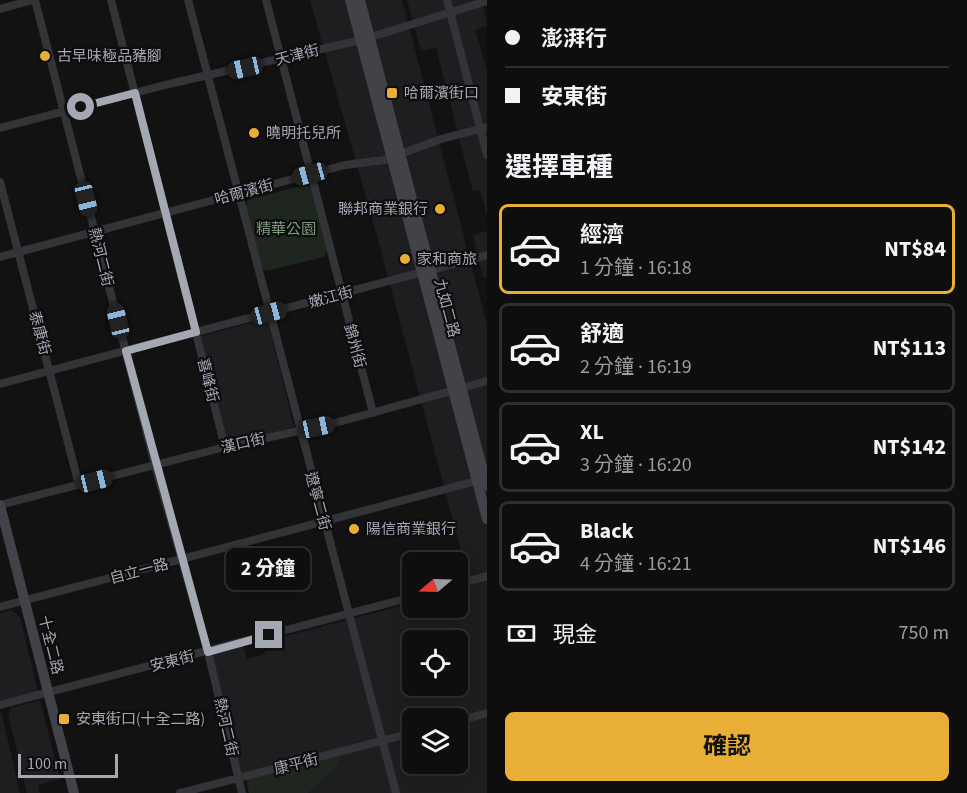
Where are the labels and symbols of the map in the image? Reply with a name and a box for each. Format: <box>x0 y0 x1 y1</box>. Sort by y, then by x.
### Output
street label: 天津街 <box>273 40 322 71</box>
place label: 古早味極品豬腳 <box>57 46 162 67</box>
marker: 古早味極品豬腳 <box>38 49 52 63</box>
car <box>225 55 265 81</box>
place label: 哈爾濱街口 <box>404 83 479 104</box>
marker: 哈爾濱街口 <box>385 86 399 100</box>
route start <box>67 93 94 120</box>
place label: 曉明托兒所 <box>266 123 341 144</box>
marker: 曉明托兒所 <box>247 126 261 140</box>
car <box>290 161 330 187</box>
street label: 哈爾濱街 <box>212 175 276 210</box>
car <box>73 179 99 219</box>
place label: 聯邦商業銀行 <box>338 199 428 220</box>
marker: 聯邦商業銀行 <box>433 202 447 216</box>
park label: 精華公園 <box>256 219 316 240</box>
street label: 熱河二街 <box>83 225 118 289</box>
place label: 家和商旅 <box>417 249 477 270</box>
marker: 家和商旅 <box>398 252 412 266</box>
street label: 九如二路 <box>429 276 464 340</box>
street label: 嫩江街 <box>307 282 356 313</box>
car <box>249 300 289 326</box>
car <box>105 301 131 341</box>
street label: 泰康街 <box>24 309 55 358</box>
street label: 錦州街 <box>339 322 370 371</box>
street label: 喜峰街 <box>192 356 223 405</box>
car <box>298 414 336 440</box>
street label: 漢口街 <box>219 428 267 459</box>
car <box>75 468 115 494</box>
street label: 遼寧二街 <box>300 469 335 533</box>
place label: 陽信商業銀行 <box>366 519 456 540</box>
marker: 陽信商業銀行 <box>347 522 361 536</box>
callout: 2 分鐘 <box>227 548 311 590</box>
north arrow <box>402 552 468 618</box>
street label: 自立一路 <box>107 554 171 589</box>
street label: 十全二路 <box>33 613 68 677</box>
route end <box>255 621 282 648</box>
street label: 安東街 <box>148 646 197 677</box>
street label: 熱河二街 <box>209 696 242 759</box>
place label: 安東街口(十全二路) <box>76 709 205 730</box>
marker: 安東街口(十全二路) <box>57 712 71 726</box>
street label: 康平街 <box>272 749 321 780</box>
scale bar <box>18 751 118 778</box>

